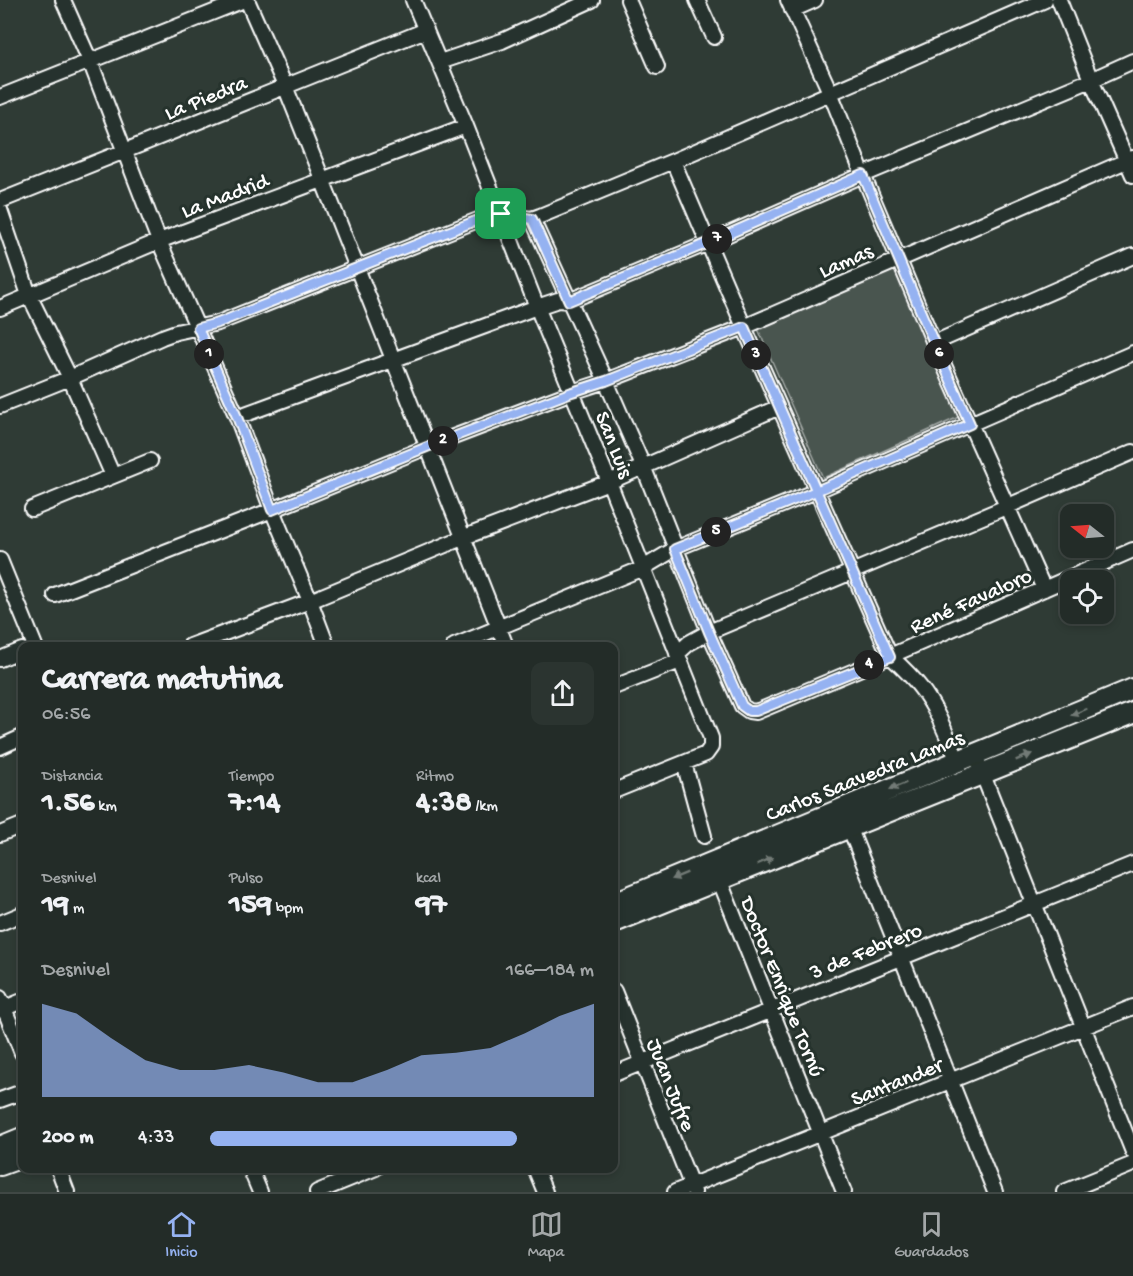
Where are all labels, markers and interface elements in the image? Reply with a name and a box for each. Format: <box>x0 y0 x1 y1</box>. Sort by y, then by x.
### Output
street label: La Piedra <box>161 71 252 128</box>
street label: La Madrid <box>178 168 275 226</box>
pin <box>475 188 526 239</box>
icon: arrive <box>484 197 517 230</box>
pin: 7 <box>702 224 732 254</box>
text: 7 <box>713 229 721 248</box>
street label: Lamas <box>816 239 878 286</box>
pin: 1 <box>194 339 224 369</box>
pin: 6 <box>924 339 954 369</box>
pin: 3 <box>741 340 771 370</box>
text: 1 <box>206 344 212 363</box>
text: 6 <box>935 344 943 363</box>
text: 3 <box>752 345 760 364</box>
street label: San Luis <box>587 408 638 483</box>
pin: 2 <box>428 426 458 456</box>
text: 2 <box>439 431 447 450</box>
north arrow <box>1060 504 1114 558</box>
map controls <box>1060 504 1114 624</box>
pin: 5 <box>701 517 731 547</box>
text: 5 <box>712 522 720 541</box>
street label: René Favaloro <box>907 564 1037 641</box>
button: locate <box>1060 570 1114 624</box>
pin: 4 <box>854 650 884 680</box>
text: 4 <box>865 655 873 674</box>
text: Carrera matutina <box>42 662 282 700</box>
button: share <box>531 662 594 725</box>
text: 06:56 <box>42 704 90 727</box>
one-way arrow <box>1070 708 1088 717</box>
street label: Carlos Saavedra Lamas <box>763 726 969 829</box>
one-way arrow <box>1015 751 1033 761</box>
text: Distancia <box>42 768 103 787</box>
text: Tiempo <box>229 768 274 787</box>
text: Ritmo <box>416 768 454 787</box>
one-way arrow <box>889 781 907 791</box>
text: 1.56 <box>42 787 95 822</box>
text: 7:14 <box>229 787 280 822</box>
text: 4:38 <box>416 787 472 822</box>
text: km <box>95 798 117 817</box>
text: /km <box>472 798 498 817</box>
one-way arrow <box>756 856 774 865</box>
text: Desnivel <box>42 870 96 889</box>
text: Pulso <box>229 870 263 889</box>
text: kcal <box>416 870 441 889</box>
one-way arrow <box>670 871 688 881</box>
text: 19 <box>42 889 69 924</box>
text: 159 <box>229 889 272 924</box>
text: 97 <box>416 889 447 924</box>
street label: Doctor Enrique Tornú <box>732 892 828 1081</box>
text: m <box>69 900 84 919</box>
text: bpm <box>272 900 303 919</box>
street label: 3 de Febrero <box>806 918 926 987</box>
text: Desnivel <box>42 960 110 983</box>
text: 166–184 m <box>506 960 594 983</box>
street label: Juan Jufre <box>639 1035 700 1136</box>
street label: Santander <box>848 1053 949 1114</box>
text: 200 m <box>42 1127 93 1150</box>
text: 4:33 <box>138 1127 175 1150</box>
tab: Inicio <box>165 1208 198 1263</box>
tab: Mapa <box>528 1208 564 1263</box>
tab: Guardados <box>894 1208 968 1263</box>

